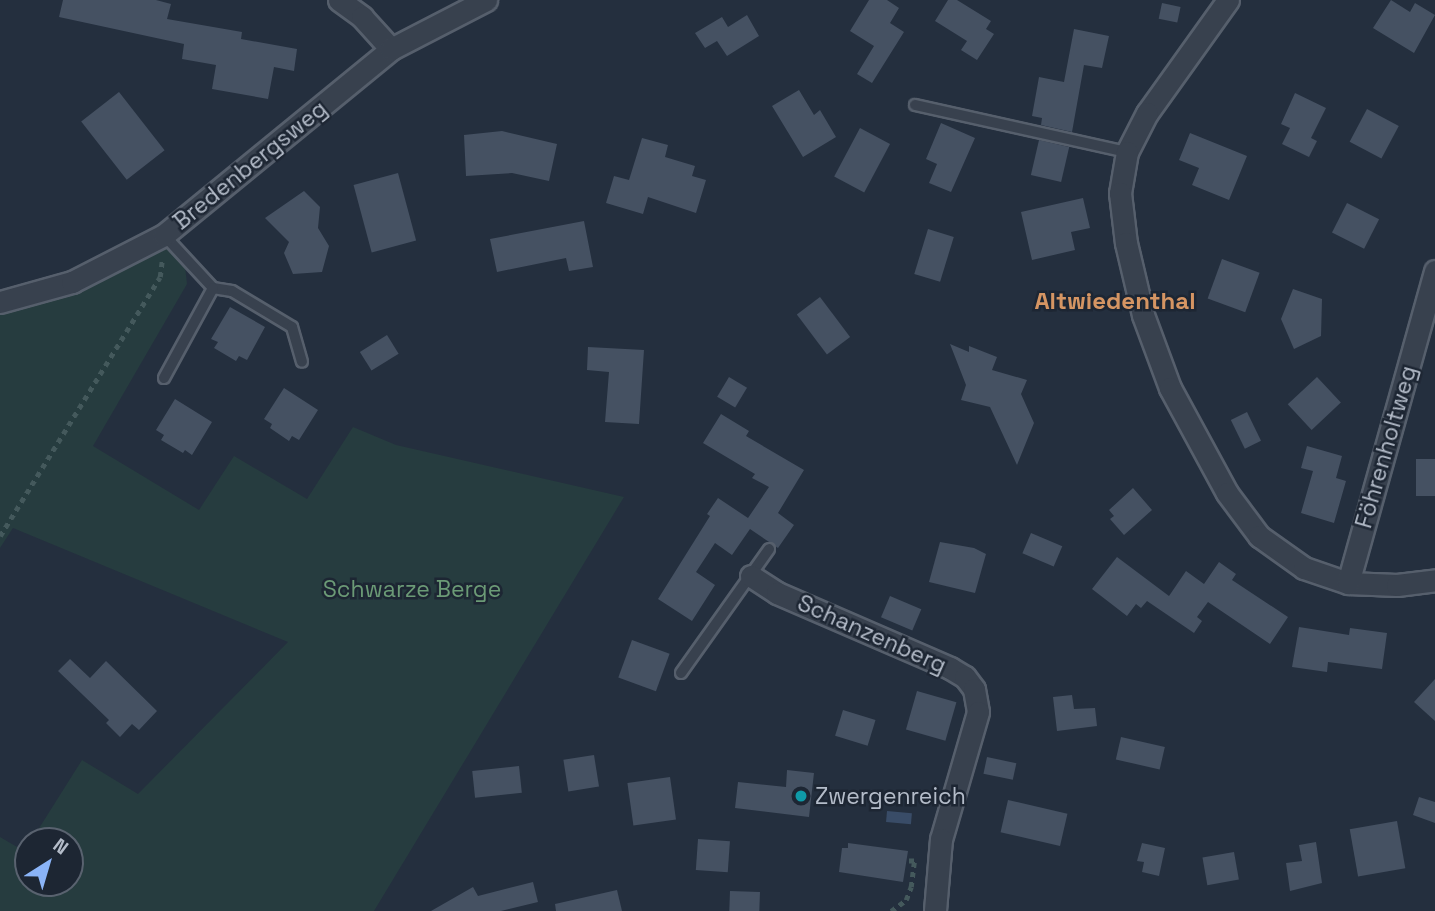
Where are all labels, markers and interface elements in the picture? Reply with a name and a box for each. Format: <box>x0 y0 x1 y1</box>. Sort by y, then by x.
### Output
street label: Bredenbergsweg <box>168 95 332 235</box>
district label: Altwiedenthal <box>1034 287 1196 315</box>
street label: Föhrenholtweg <box>1350 363 1422 531</box>
park label: Schwarze Berge <box>323 575 501 603</box>
street label: Schanzenberg <box>793 589 951 679</box>
place label: Zwergenreich <box>815 782 966 810</box>
marker: Zwergenreich <box>793 788 809 804</box>
north arrow <box>14 827 84 897</box>
text: N <box>48 833 73 860</box>

